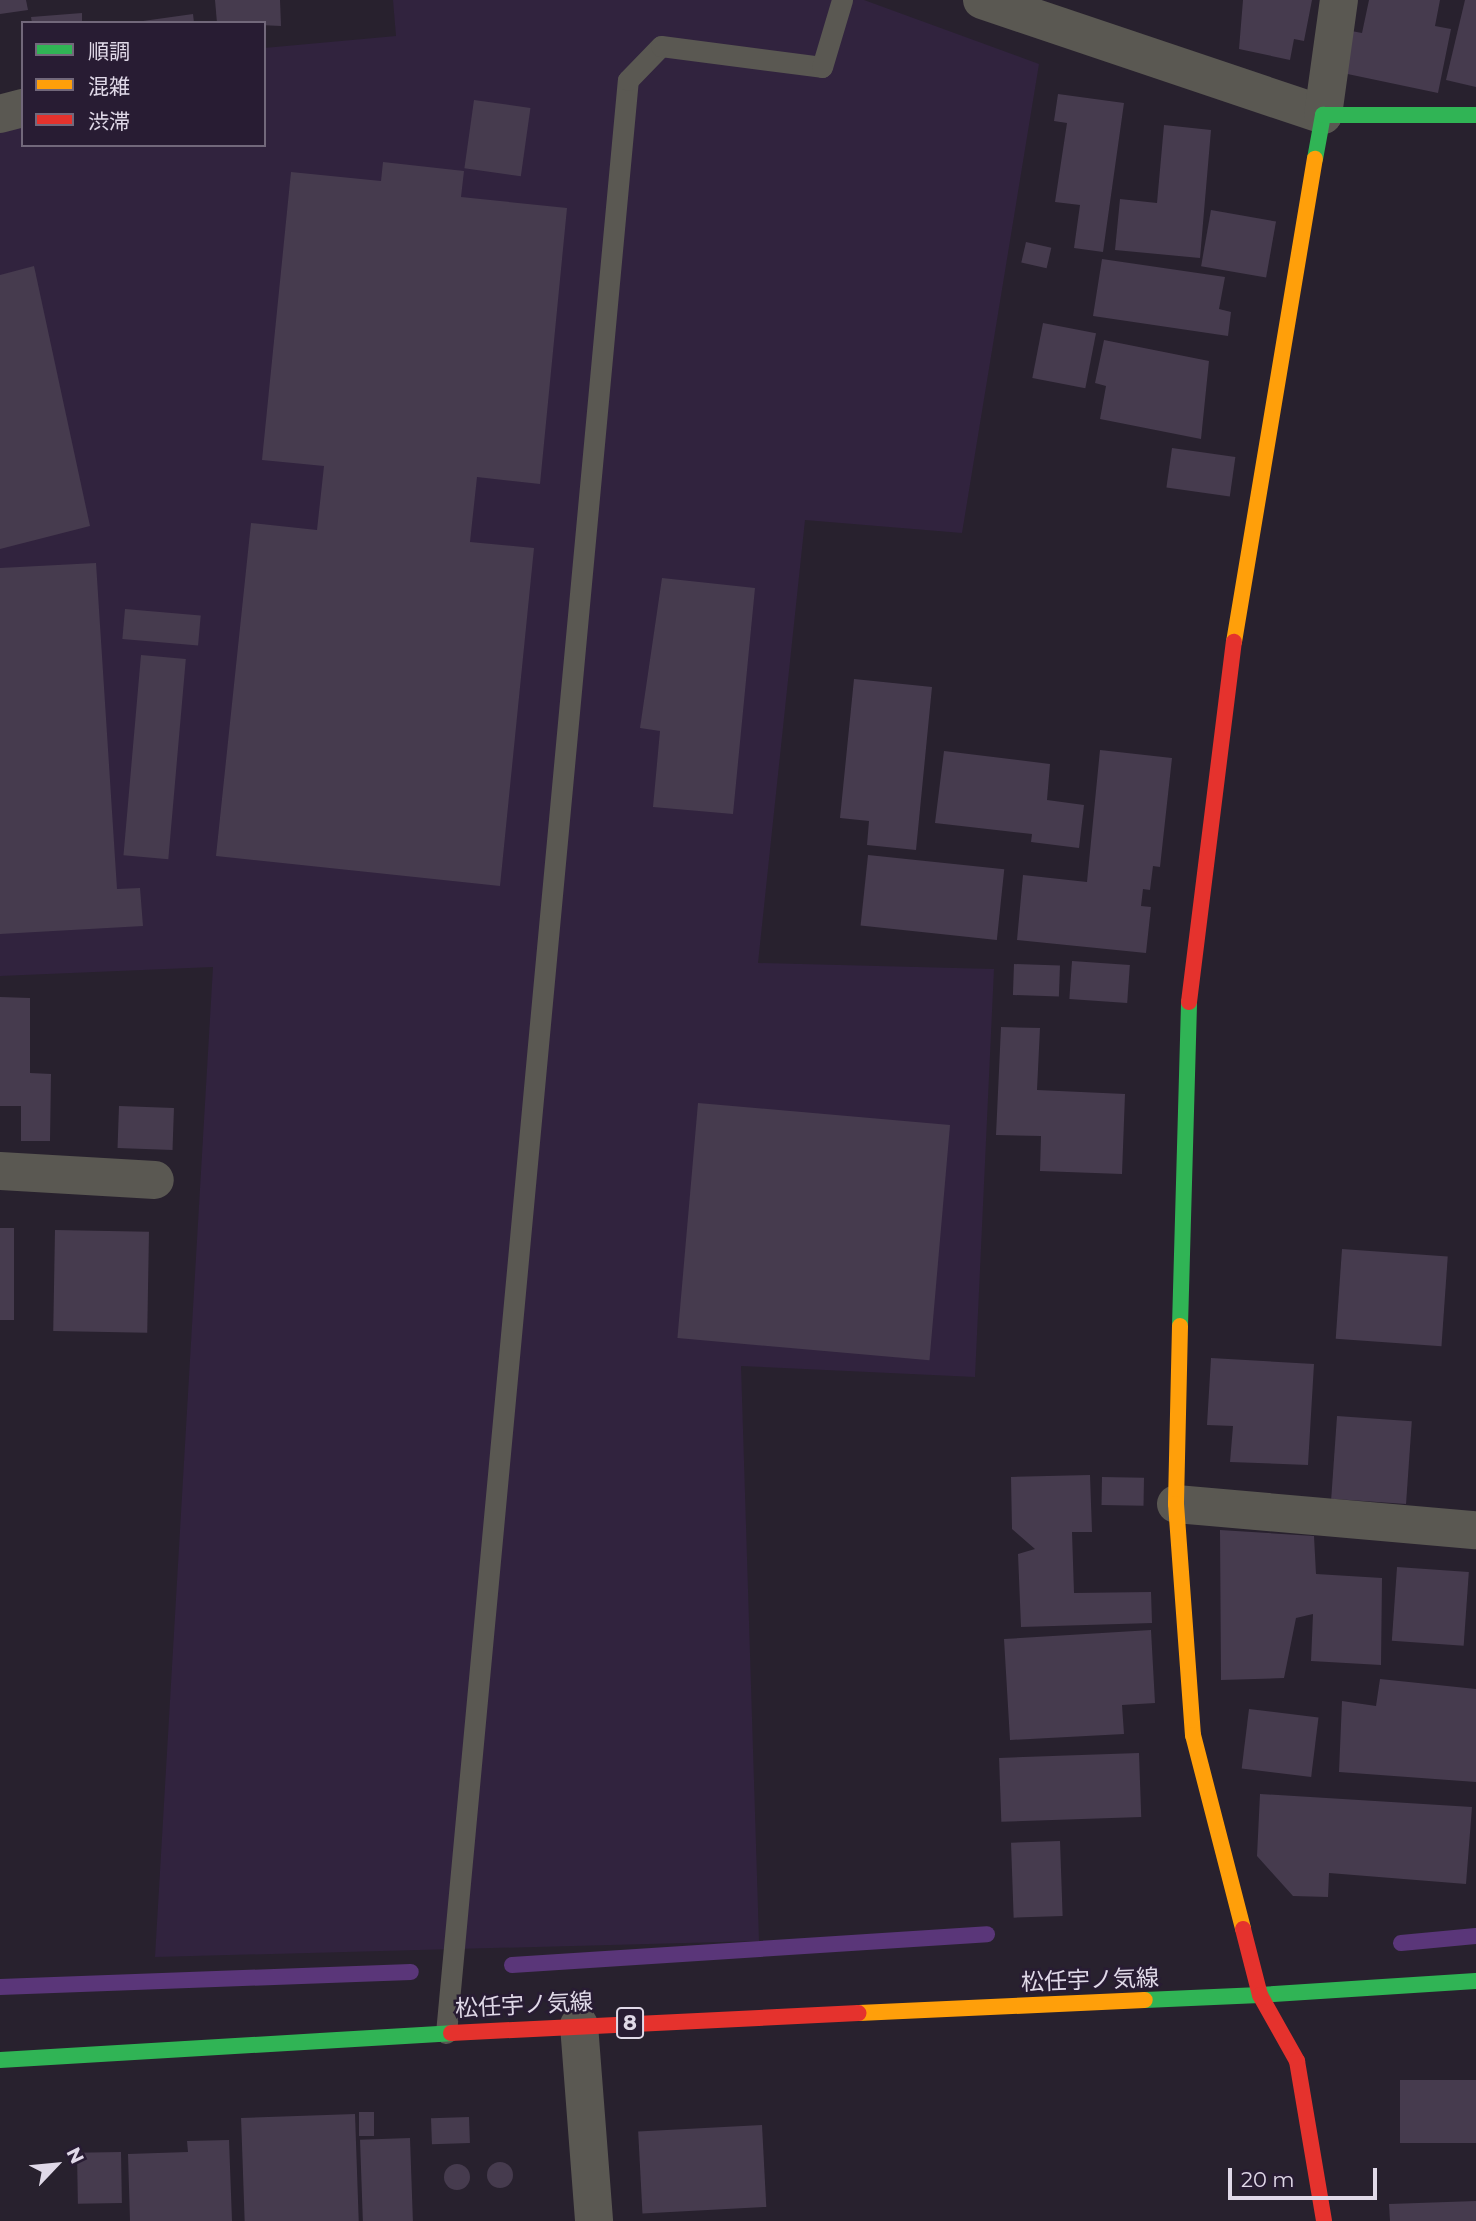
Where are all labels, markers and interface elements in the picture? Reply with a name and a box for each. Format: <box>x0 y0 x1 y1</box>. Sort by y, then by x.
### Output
legend <box>21 21 266 147</box>
text: 順調 <box>88 39 130 64</box>
text: 混雑 <box>88 74 130 99</box>
text: 渋滞 <box>88 109 130 134</box>
street label: 松任宇ノ気線 <box>1021 1964 1159 1996</box>
street label: 松任宇ノ気線 <box>454 1988 594 2022</box>
road number: 8 <box>616 2006 644 2040</box>
north arrow <box>21 2130 91 2200</box>
text: N <box>62 2144 89 2168</box>
scale bar <box>1231 2154 1380 2198</box>
text: 20 m <box>1241 2167 1295 2192</box>

